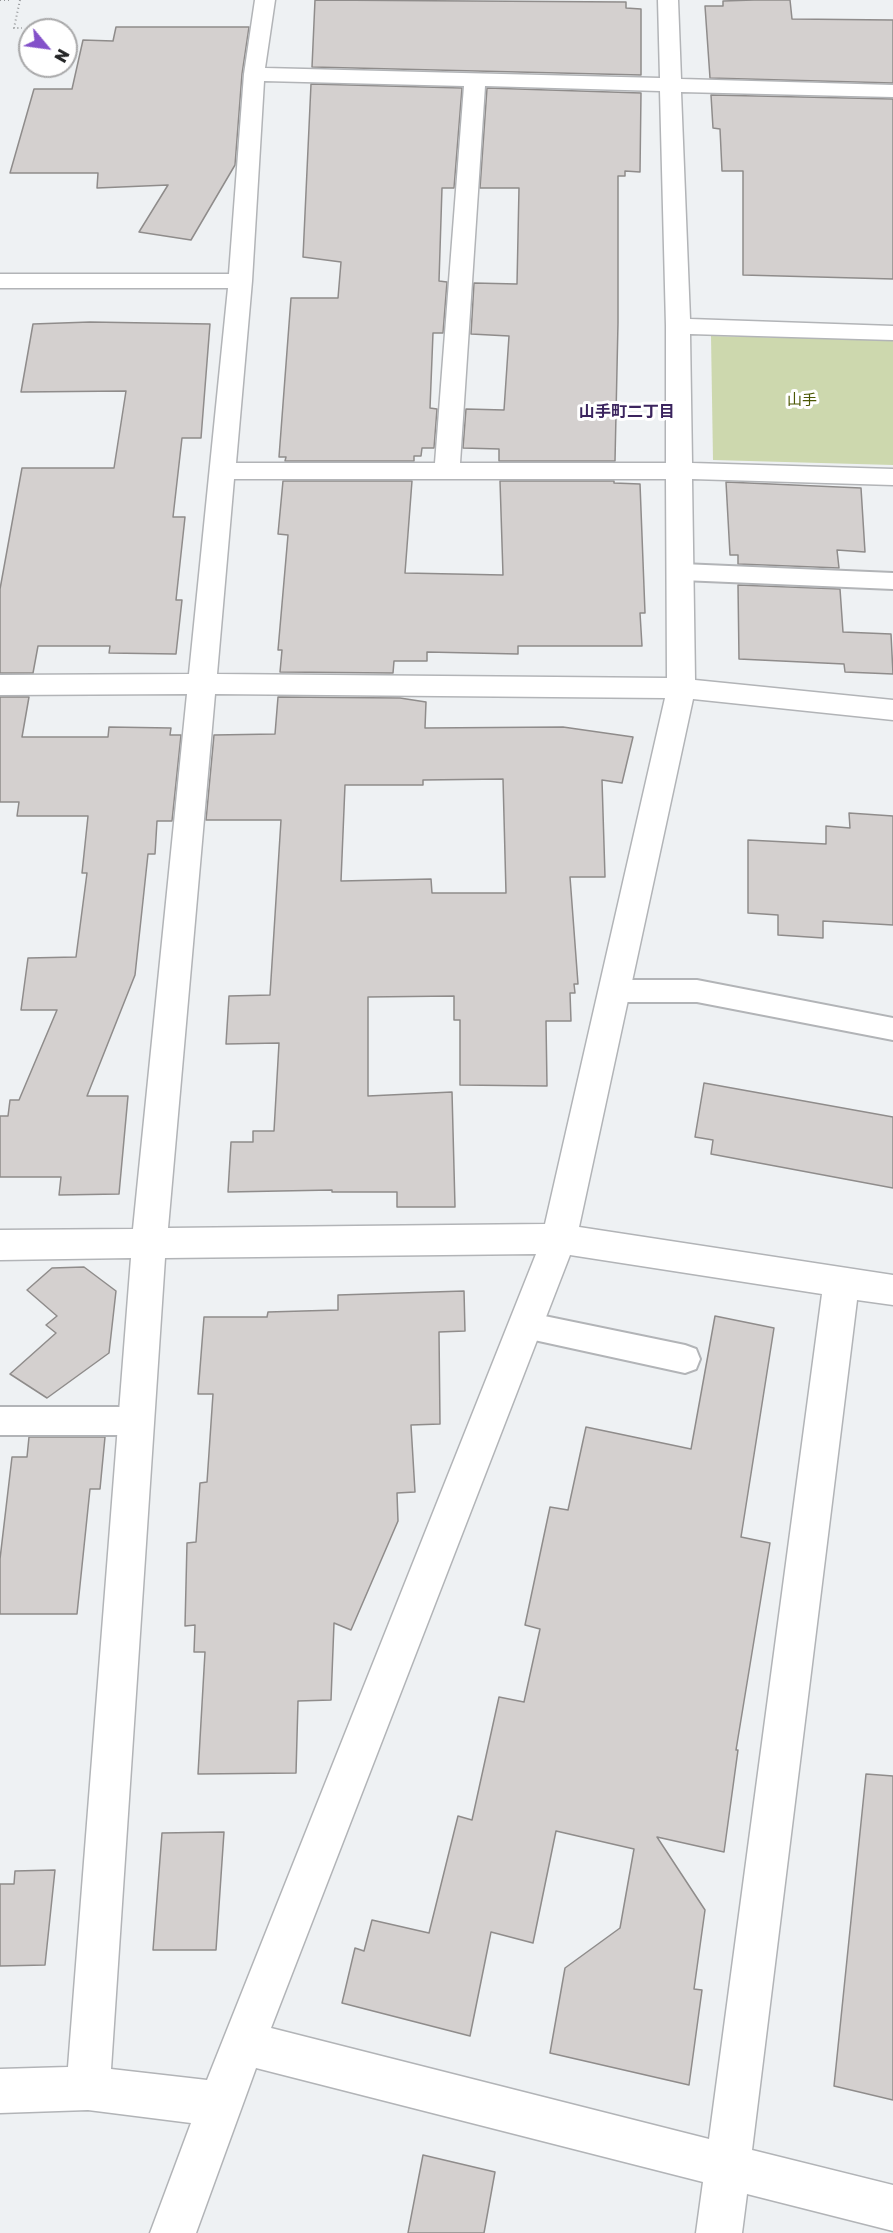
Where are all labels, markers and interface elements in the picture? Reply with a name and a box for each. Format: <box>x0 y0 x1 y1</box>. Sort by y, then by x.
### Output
north arrow <box>18 18 78 78</box>
text: N <box>50 46 74 66</box>
park label: 山手 <box>787 391 817 409</box>
district label: 山手町二丁目 <box>579 402 675 422</box>

